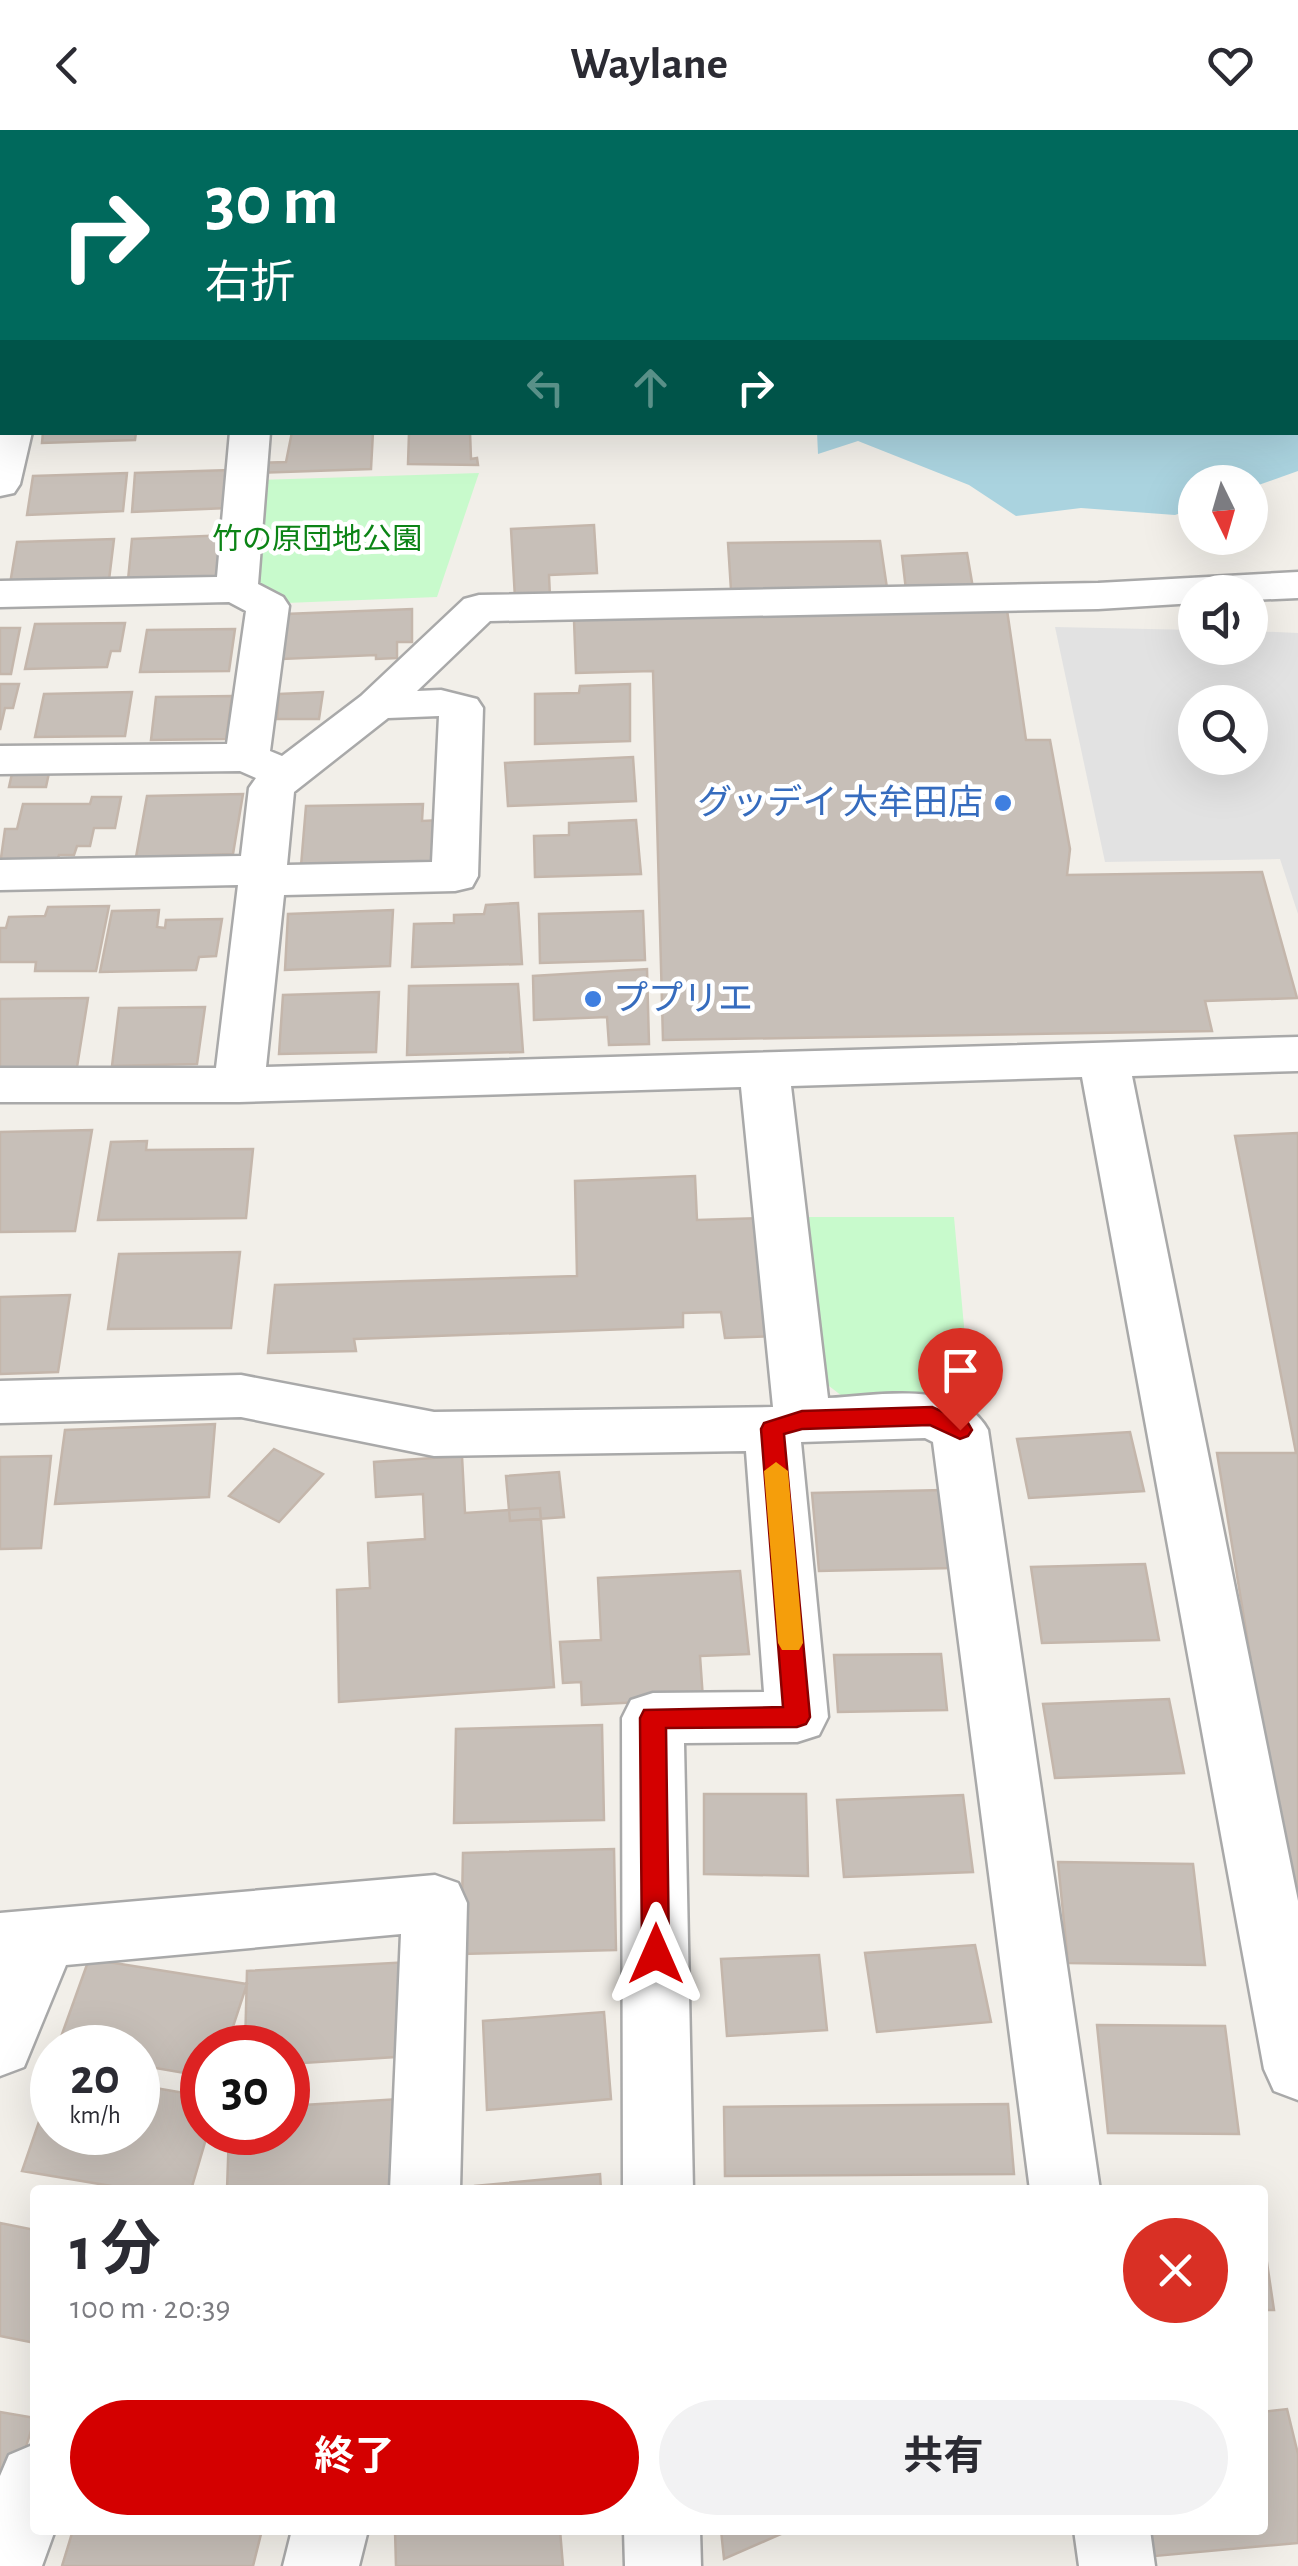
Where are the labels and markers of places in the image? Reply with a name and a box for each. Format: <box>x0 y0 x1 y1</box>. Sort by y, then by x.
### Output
place label: グッデイ 大牟田店 <box>697 783 983 821</box>
marker: グッデイ 大牟田店 <box>992 792 1014 814</box>
place label: ププリエ <box>613 980 753 1017</box>
marker: ププリエ <box>582 988 604 1010</box>
pin <box>918 1328 1003 1431</box>

